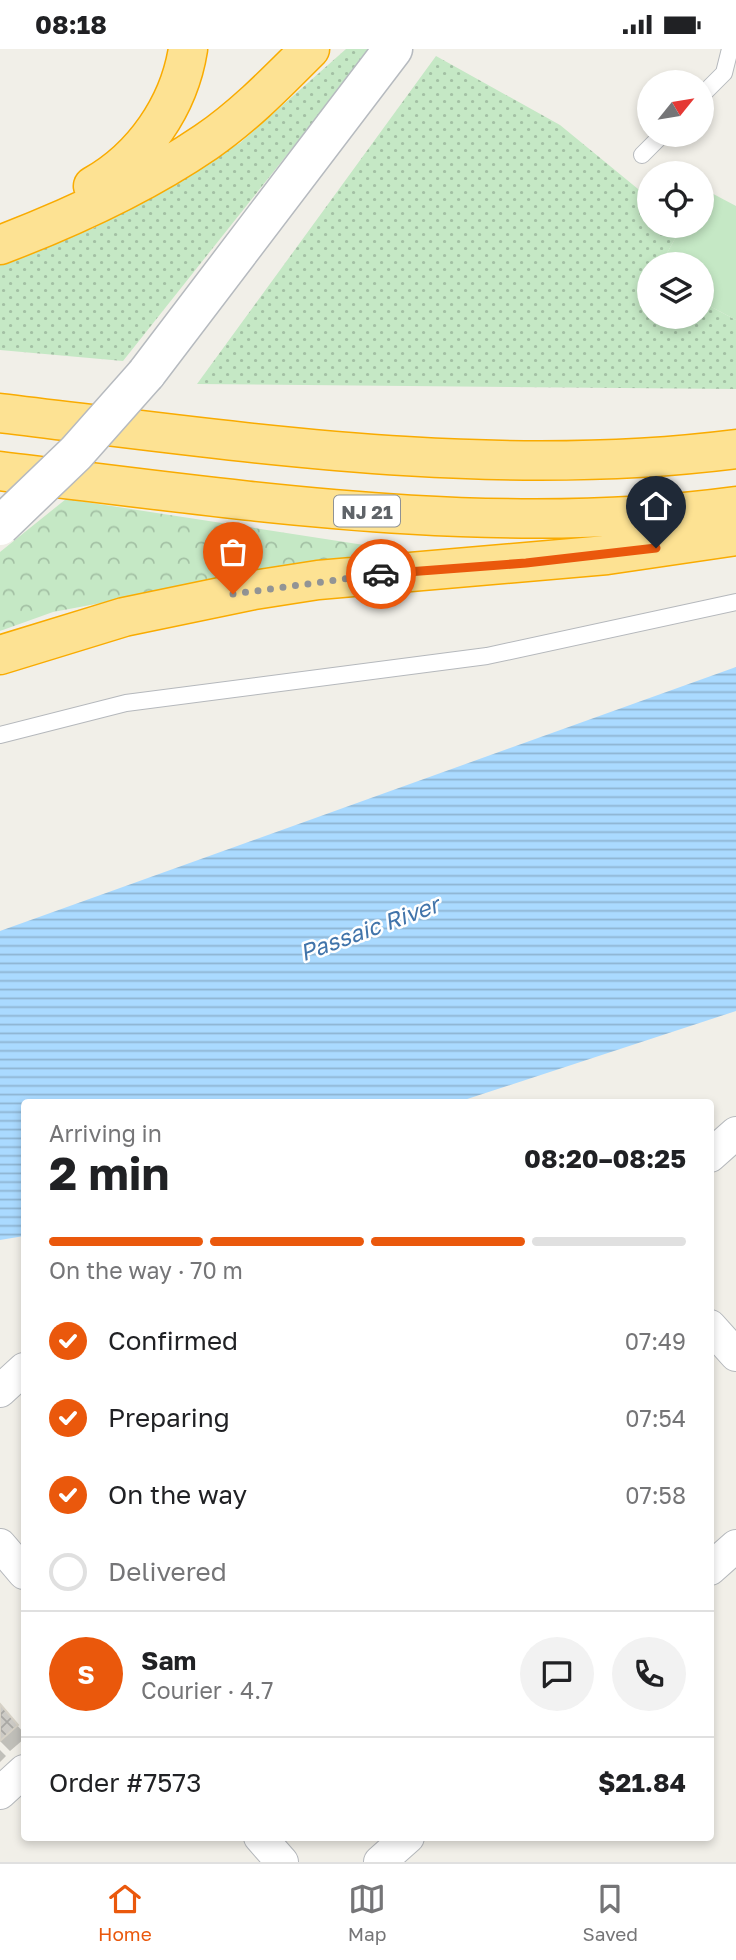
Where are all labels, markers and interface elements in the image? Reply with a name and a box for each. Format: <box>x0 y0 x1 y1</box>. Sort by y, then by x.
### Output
text: 08:18 <box>35 9 107 40</box>
north arrow <box>637 70 714 147</box>
map controls <box>637 70 714 329</box>
button: locate <box>637 161 714 238</box>
button: layers <box>637 252 714 329</box>
pin <box>626 476 686 548</box>
icon: home <box>637 487 675 525</box>
road number: NJ 21 <box>334 495 400 526</box>
pin <box>203 522 263 594</box>
icon: bag <box>214 533 252 571</box>
courier <box>346 539 416 609</box>
icon: car <box>362 555 400 593</box>
water label: Passaic River <box>296 889 445 966</box>
text: Arriving in <box>49 1119 162 1147</box>
text: 08:20–08:25 <box>524 1143 686 1174</box>
text: 2 min <box>49 1145 169 1200</box>
text: On the way · 70 m <box>49 1256 243 1284</box>
icon: check <box>49 1322 87 1360</box>
text: Confirmed <box>108 1325 238 1356</box>
text: 07:49 <box>625 1327 686 1355</box>
icon: check <box>49 1399 87 1437</box>
text: Preparing <box>108 1402 230 1433</box>
text: 07:54 <box>625 1404 686 1432</box>
icon: check <box>49 1476 87 1514</box>
text: On the way <box>108 1479 247 1510</box>
text: 07:58 <box>625 1481 686 1509</box>
text: Delivered <box>108 1556 227 1587</box>
button: chat <box>520 1637 594 1711</box>
button: phone <box>612 1637 686 1711</box>
text: Sam <box>141 1645 196 1676</box>
text: S <box>77 1659 95 1690</box>
text: Courier · 4.7 <box>141 1676 273 1704</box>
text: Order #7573 <box>49 1767 201 1798</box>
text: $21.84 <box>598 1767 686 1798</box>
tab: Home <box>98 1880 152 1945</box>
tab: Map <box>348 1880 386 1945</box>
tab: Saved <box>582 1880 638 1945</box>

